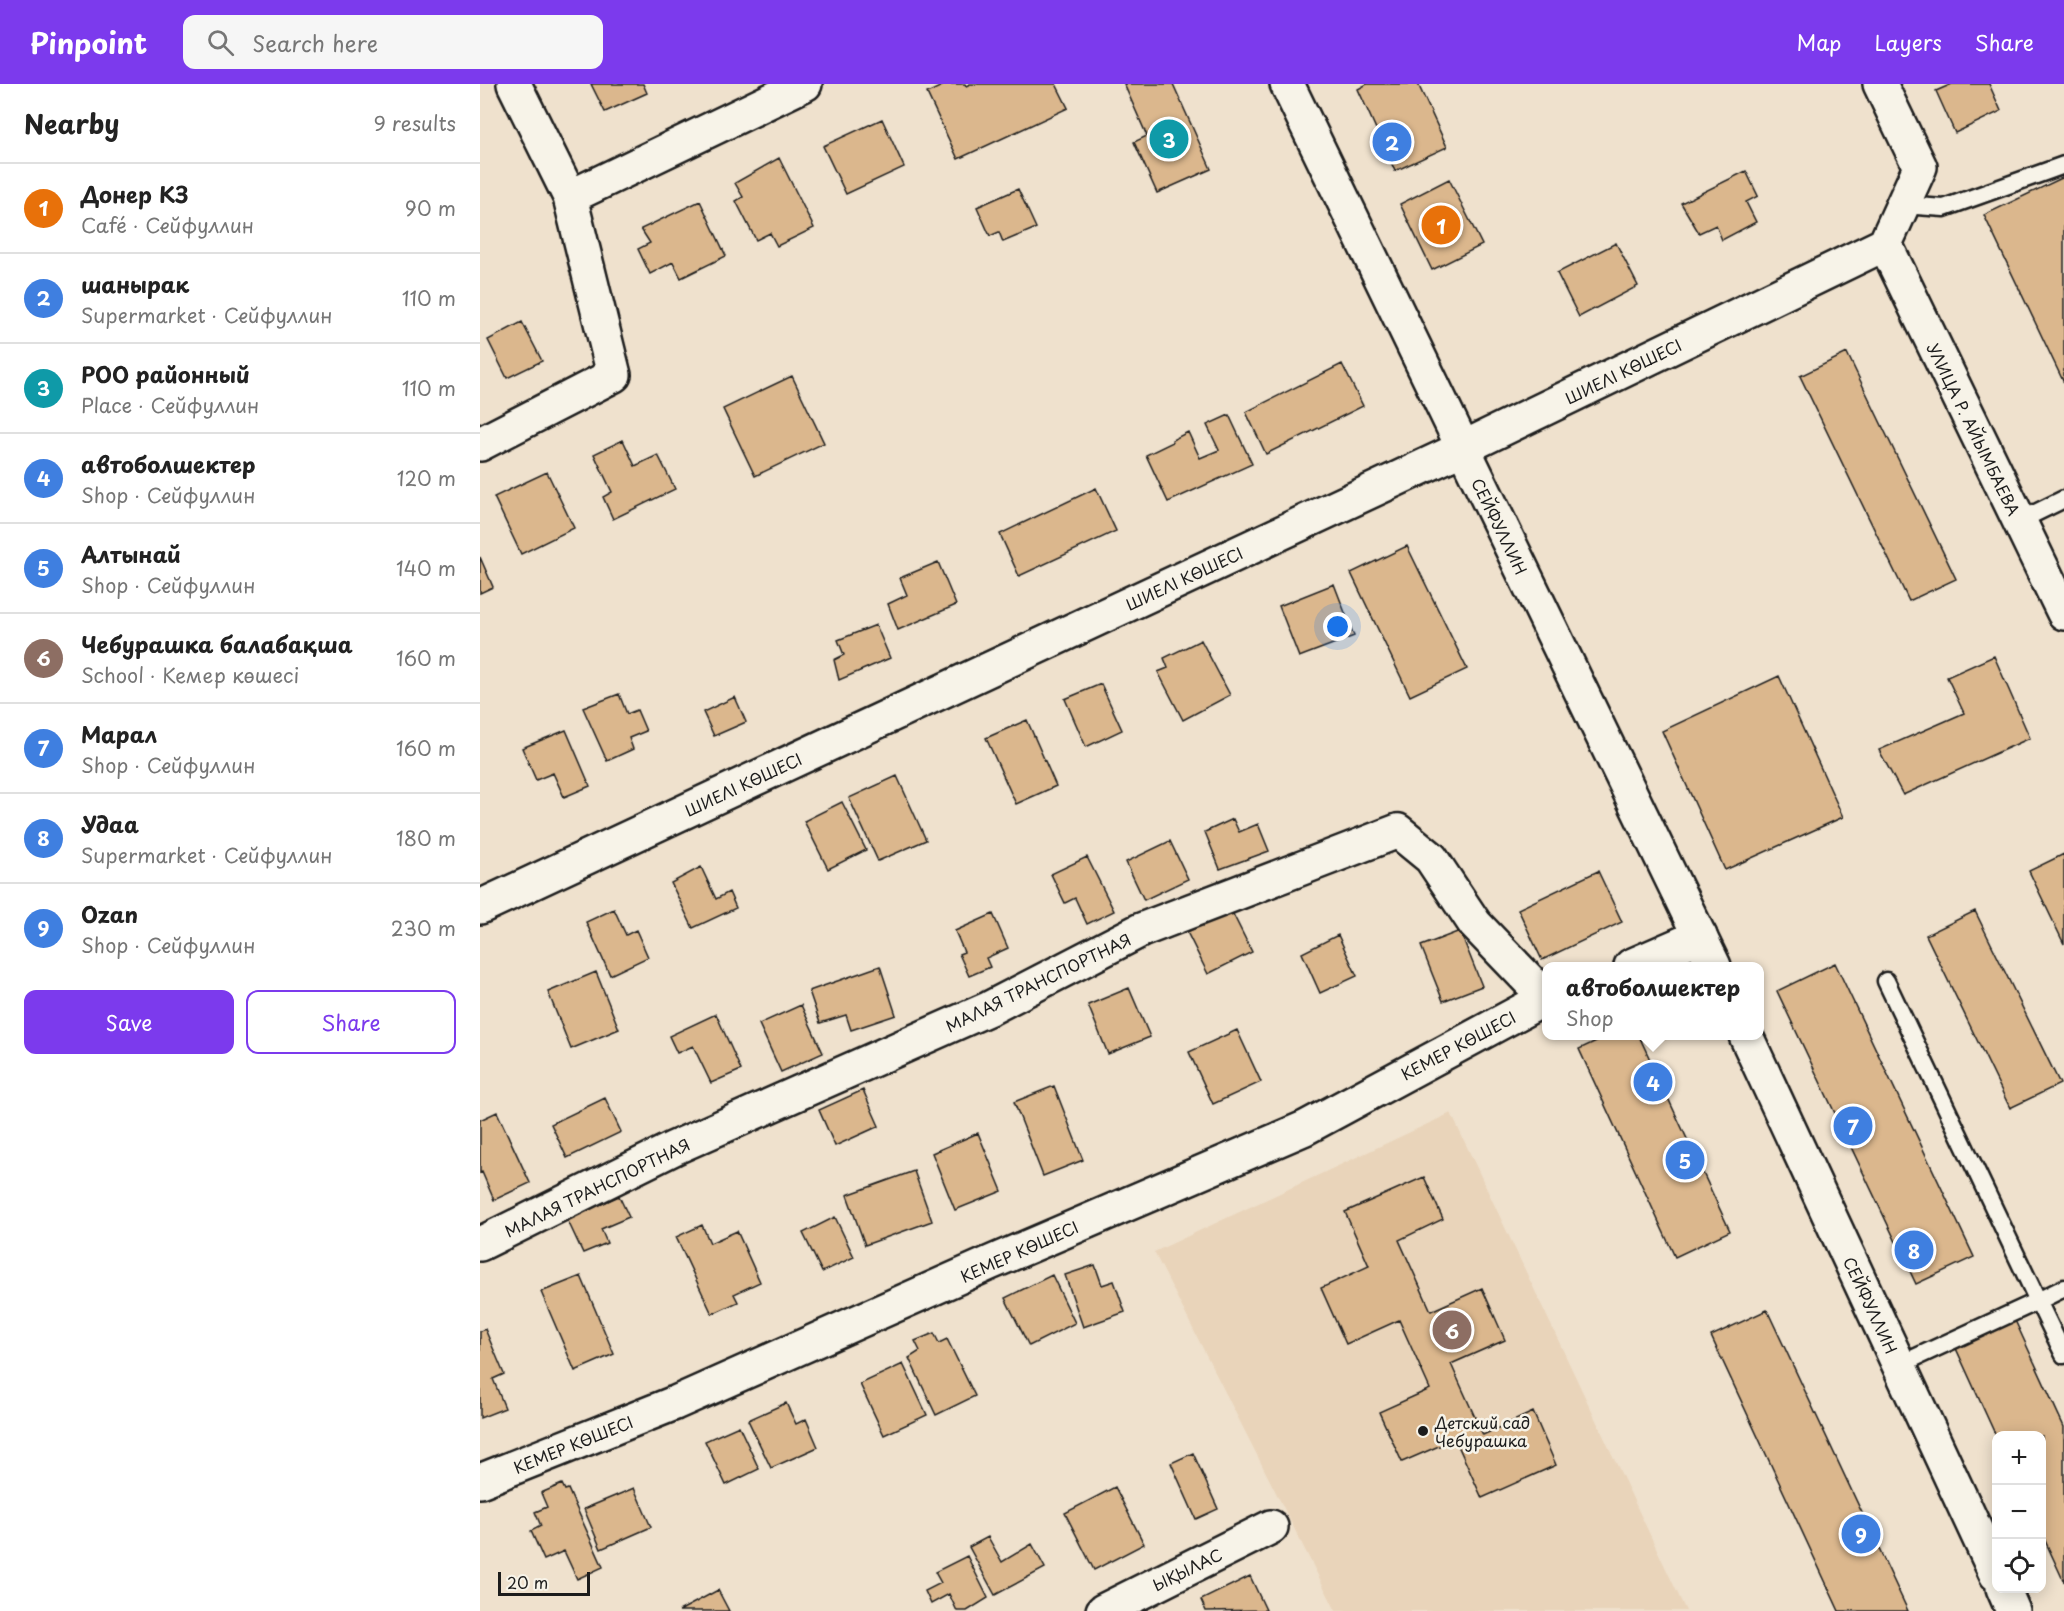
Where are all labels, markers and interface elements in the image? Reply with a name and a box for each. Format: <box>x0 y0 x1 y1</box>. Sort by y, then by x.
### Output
search box <box>183 15 603 69</box>
text: Pinpoint <box>30 21 147 64</box>
icon: search <box>204 26 237 59</box>
text: Search here <box>252 26 378 59</box>
text: Map <box>1797 26 1841 58</box>
text: Layers <box>1874 26 1942 58</box>
text: Share <box>1975 26 2034 58</box>
text: Nearby <box>24 104 119 143</box>
text: 9 results <box>374 108 456 138</box>
pin: 3 <box>1150 116 1188 162</box>
pin: 2 <box>1372 120 1412 164</box>
text: Донер КЗ <box>81 177 189 210</box>
text: 1 <box>39 193 48 223</box>
text: 90 m <box>405 193 456 223</box>
pin: 1 <box>1422 202 1460 248</box>
text: Café · Сейфуллин <box>81 210 254 240</box>
text: шанырак <box>81 267 189 300</box>
text: 2 <box>36 283 51 313</box>
text: 110 m <box>402 283 456 313</box>
text: Supermarket · Сейфуллин <box>81 300 332 330</box>
street label: ШИЕЛІ КӨШЕСІ <box>1561 332 1685 410</box>
street label: УЛИЦА Р. АЙЫМБАЕВА <box>1922 339 2027 520</box>
text: РОО районный <box>81 357 250 390</box>
text: 3 <box>37 373 50 403</box>
text: 110 m <box>402 373 456 403</box>
text: Place · Сейфуллин <box>81 390 259 420</box>
text: автоболшектер <box>81 447 256 480</box>
text: 4 <box>37 463 50 493</box>
text: 120 m <box>397 463 456 493</box>
street label: СЕЙФУЛЛИН <box>1466 474 1534 578</box>
text: Shop · Сейфуллин <box>81 480 255 510</box>
text: Алтынай <box>81 537 181 570</box>
street label: ШИЕЛІ КӨШЕСІ <box>1121 540 1247 616</box>
text: 5 <box>37 553 50 583</box>
text: 140 m <box>396 553 456 583</box>
text: Shop · Сейфуллин <box>81 570 255 600</box>
your location <box>1323 612 1352 641</box>
text: Чебурашка балабақша <box>81 627 353 660</box>
text: 6 <box>36 643 51 673</box>
text: 160 m <box>396 643 456 673</box>
text: School · Кемер көшесі <box>81 660 299 690</box>
text: Марал <box>81 717 157 750</box>
text: 7 <box>38 733 49 763</box>
text: 160 m <box>396 733 456 763</box>
street label: ШИЕЛІ КӨШЕСІ <box>680 746 806 822</box>
text: Shop · Сейфуллин <box>81 750 255 780</box>
text: Удаа <box>81 807 139 840</box>
text: 8 <box>37 823 50 853</box>
text: 180 m <box>396 823 456 853</box>
text: Supermarket · Сейфуллин <box>81 840 332 870</box>
text: Ozan <box>81 897 138 930</box>
text: 9 <box>38 913 49 943</box>
text: 230 m <box>391 913 456 943</box>
street label: МАЛАЯ ТРАНСПОРТНАЯ <box>941 927 1135 1037</box>
text: Shop · Сейфуллин <box>81 930 255 960</box>
popup <box>1542 962 1764 1040</box>
text: автоболшектер <box>1566 970 1740 1003</box>
button: Save <box>24 990 234 1054</box>
button: Share <box>246 990 456 1054</box>
text: Shop <box>1566 1003 1614 1033</box>
street label: КЕМЕР КӨШЕСІ <box>1396 1005 1520 1085</box>
pin: 4 <box>1634 1060 1672 1104</box>
pin: 7 <box>1834 1104 1872 1148</box>
street label: МАЛАЯ ТРАНСПОРТНАЯ <box>500 1132 694 1242</box>
pin: 5 <box>1666 1138 1704 1182</box>
street label: КЕМЕР КӨШЕСІ <box>956 1214 1082 1288</box>
pin: 8 <box>1894 1228 1934 1272</box>
street label: СЕЙФУЛЛИН <box>1838 1253 1904 1357</box>
pin: 6 <box>1432 1308 1472 1352</box>
street label: КЕМЕР КӨШЕСІ <box>510 1409 636 1479</box>
place label: Детский сад Чебурашка <box>1434 1410 1530 1452</box>
marker: Детский сад Чебурашка <box>1416 1424 1430 1438</box>
map controls <box>1992 1431 2046 1593</box>
button: + <box>1992 1431 2046 1485</box>
button: − <box>1992 1485 2046 1539</box>
pin: 9 <box>1842 1512 1880 1556</box>
button: locate <box>1992 1539 2046 1593</box>
street label: ЫҚЫЛАС <box>1148 1542 1226 1596</box>
scale bar <box>498 1569 590 1596</box>
text: 20 m <box>507 1570 548 1594</box>

